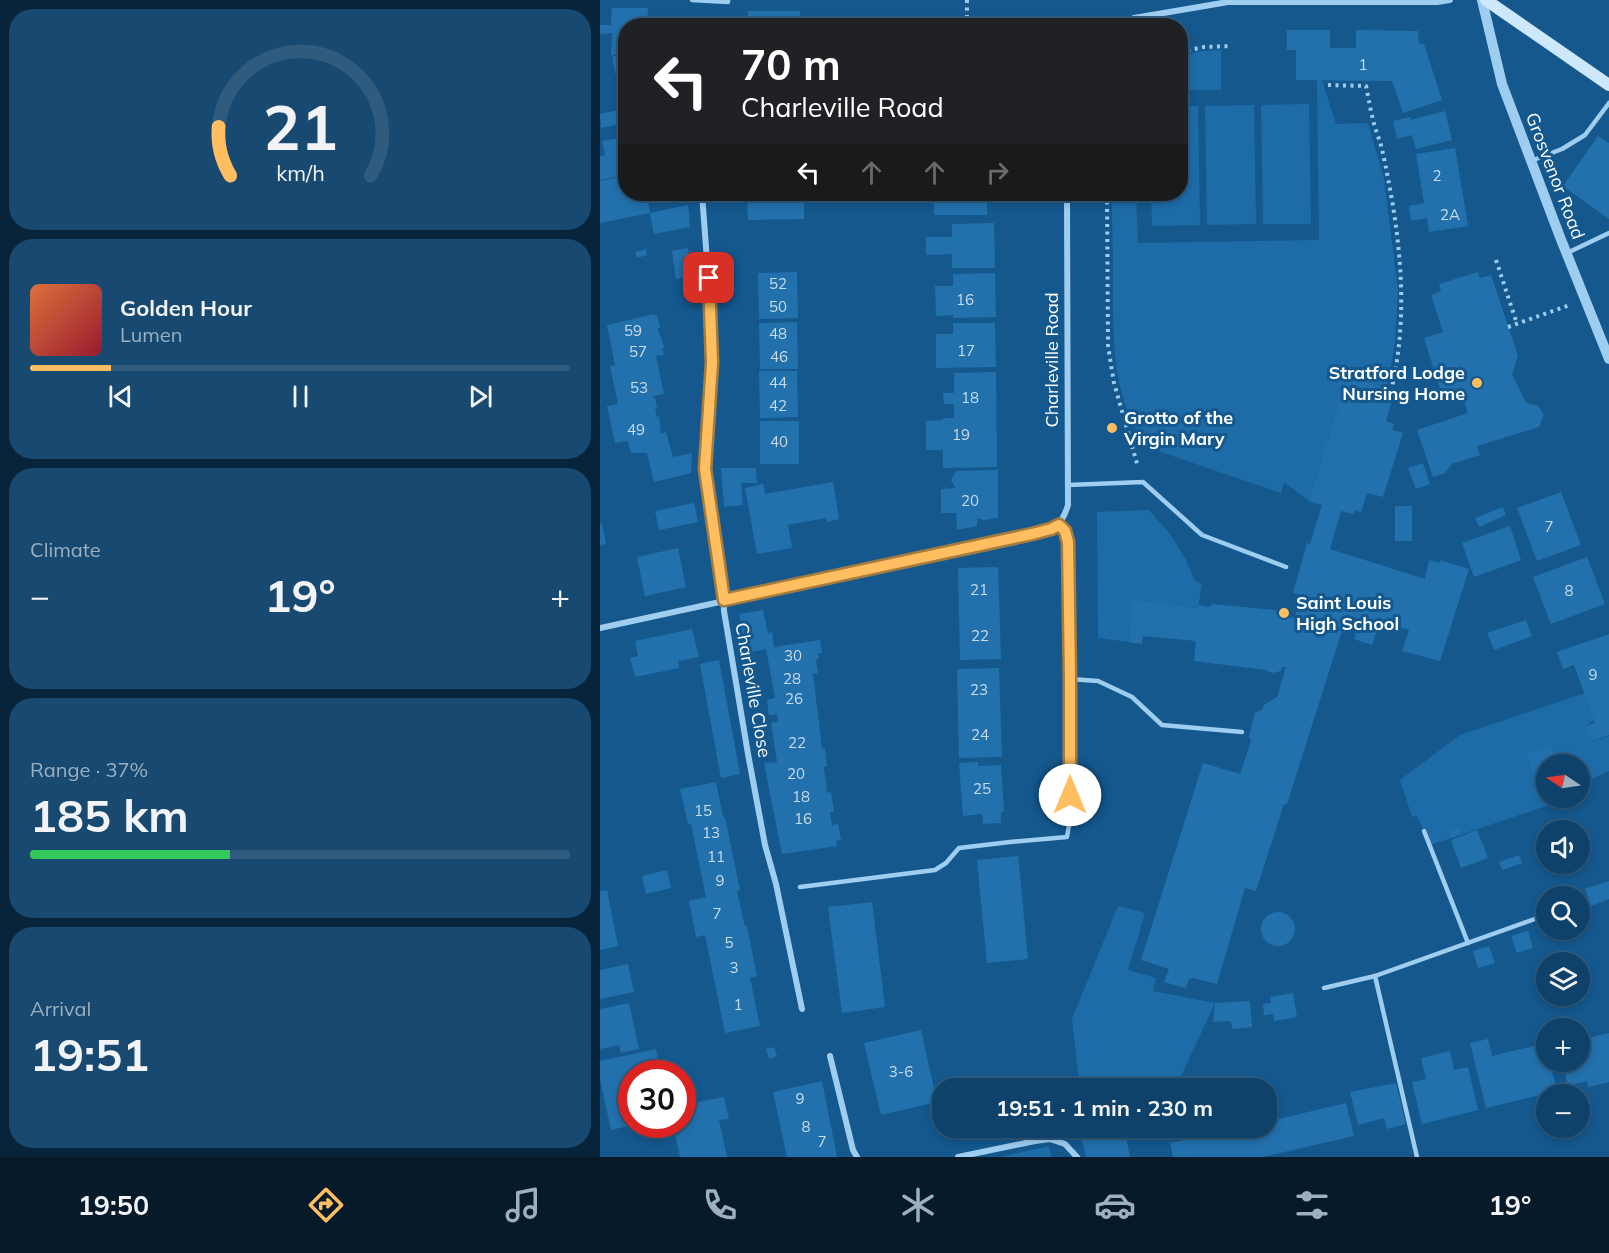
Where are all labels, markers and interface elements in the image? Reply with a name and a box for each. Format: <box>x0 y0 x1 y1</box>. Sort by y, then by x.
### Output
text: 70 m <box>741 38 841 91</box>
icon: left <box>642 42 720 120</box>
house number: 1 <box>1358 55 1368 74</box>
text: 21 <box>263 87 337 166</box>
text: Charleville Road <box>741 90 944 124</box>
street label: Grosvenor Road <box>1521 109 1590 242</box>
icon: left <box>792 156 825 189</box>
icon: ahead <box>855 156 888 189</box>
icon: ahead <box>918 156 951 189</box>
icon: right <box>981 156 1014 189</box>
text: km/h <box>276 160 324 187</box>
house number: 2 <box>1432 166 1442 185</box>
house number: 2A <box>1440 205 1460 224</box>
pin <box>683 252 734 303</box>
icon: arrive <box>692 261 725 294</box>
house number: 52 <box>769 274 787 293</box>
house number: 16 <box>956 290 974 309</box>
street label: Charleville Road <box>1040 292 1063 428</box>
text: Golden Hour <box>120 294 252 322</box>
house number: 50 <box>769 297 787 316</box>
house number: 59 <box>624 321 642 340</box>
text: Lumen <box>120 322 182 347</box>
house number: 48 <box>769 324 787 343</box>
house number: 17 <box>957 341 975 360</box>
house number: 57 <box>629 342 647 361</box>
house number: 46 <box>770 347 788 366</box>
place label: Stratford Lodge Nursing Home <box>1329 361 1465 405</box>
house number: 44 <box>769 373 787 392</box>
marker: Stratford Lodge Nursing Home <box>1470 376 1484 390</box>
house number: 53 <box>630 378 648 397</box>
icon: previous <box>104 380 137 413</box>
icon: pause <box>284 380 317 413</box>
icon: next <box>464 380 497 413</box>
house number: 18 <box>961 388 979 407</box>
house number: 42 <box>769 396 787 415</box>
place label: Grotto of the Virgin Mary <box>1123 406 1233 450</box>
house number: 49 <box>627 420 645 439</box>
marker: Grotto of the Virgin Mary <box>1105 421 1119 435</box>
house number: 19 <box>952 425 970 444</box>
house number: 40 <box>770 432 788 451</box>
house number: 20 <box>961 491 979 510</box>
house number: 7 <box>1544 517 1554 536</box>
text: Climate <box>30 537 101 562</box>
text: 19° <box>264 567 336 623</box>
text: − <box>30 575 50 616</box>
text: + <box>550 575 570 616</box>
house number: 21 <box>970 580 988 599</box>
house number: 8 <box>1564 581 1574 600</box>
place label: Saint Louis High School <box>1296 591 1399 635</box>
marker: Saint Louis High School <box>1277 606 1291 620</box>
street label: Charleville Close <box>730 621 777 759</box>
house number: 22 <box>971 626 989 645</box>
house number: 30 <box>784 646 802 665</box>
house number: 9 <box>1588 665 1598 684</box>
house number: 28 <box>783 669 801 688</box>
house number: 23 <box>970 680 988 699</box>
house number: 26 <box>785 689 803 708</box>
house number: 24 <box>971 725 989 744</box>
house number: 22 <box>788 733 806 752</box>
north arrow <box>1536 754 1590 808</box>
map controls <box>1536 754 1590 1138</box>
text: Range · 37% <box>30 757 148 782</box>
position arrow <box>1038 763 1102 827</box>
house number: 20 <box>787 764 805 783</box>
house number: 25 <box>973 779 991 798</box>
text: 185 km <box>30 787 189 843</box>
house number: 18 <box>792 787 810 806</box>
house number: 15 <box>694 801 712 820</box>
house number: 16 <box>794 809 812 828</box>
button: sound <box>1536 820 1590 874</box>
house number: 13 <box>702 823 720 842</box>
house number: 11 <box>707 847 725 866</box>
house number: 9 <box>715 871 725 890</box>
button: search <box>1536 886 1590 940</box>
house number: 7 <box>712 904 722 923</box>
house number: 5 <box>724 933 734 952</box>
button: layers <box>1536 952 1590 1006</box>
house number: 3 <box>729 958 739 977</box>
house number: 1 <box>733 995 743 1014</box>
text: Arrival <box>30 996 91 1021</box>
button: + <box>1536 1018 1590 1072</box>
text: 19:51 <box>30 1026 149 1082</box>
speed limit sign: 30 <box>618 1060 696 1138</box>
house number: 3-6 <box>889 1062 913 1081</box>
button: − <box>1536 1084 1590 1138</box>
house number: 9 <box>795 1089 805 1108</box>
text: 19:51 · 1 min · 230 m <box>996 1094 1213 1122</box>
house number: 8 <box>801 1117 811 1136</box>
house number: 7 <box>817 1132 827 1151</box>
icon: directions <box>305 1184 347 1226</box>
icon: music <box>502 1184 544 1226</box>
icon: phone <box>699 1184 741 1226</box>
icon: climate <box>897 1184 939 1226</box>
icon: car <box>1094 1184 1136 1226</box>
icon: filters <box>1291 1184 1333 1226</box>
text: 19:50 <box>78 1188 149 1222</box>
text: 19° <box>1489 1188 1531 1222</box>

